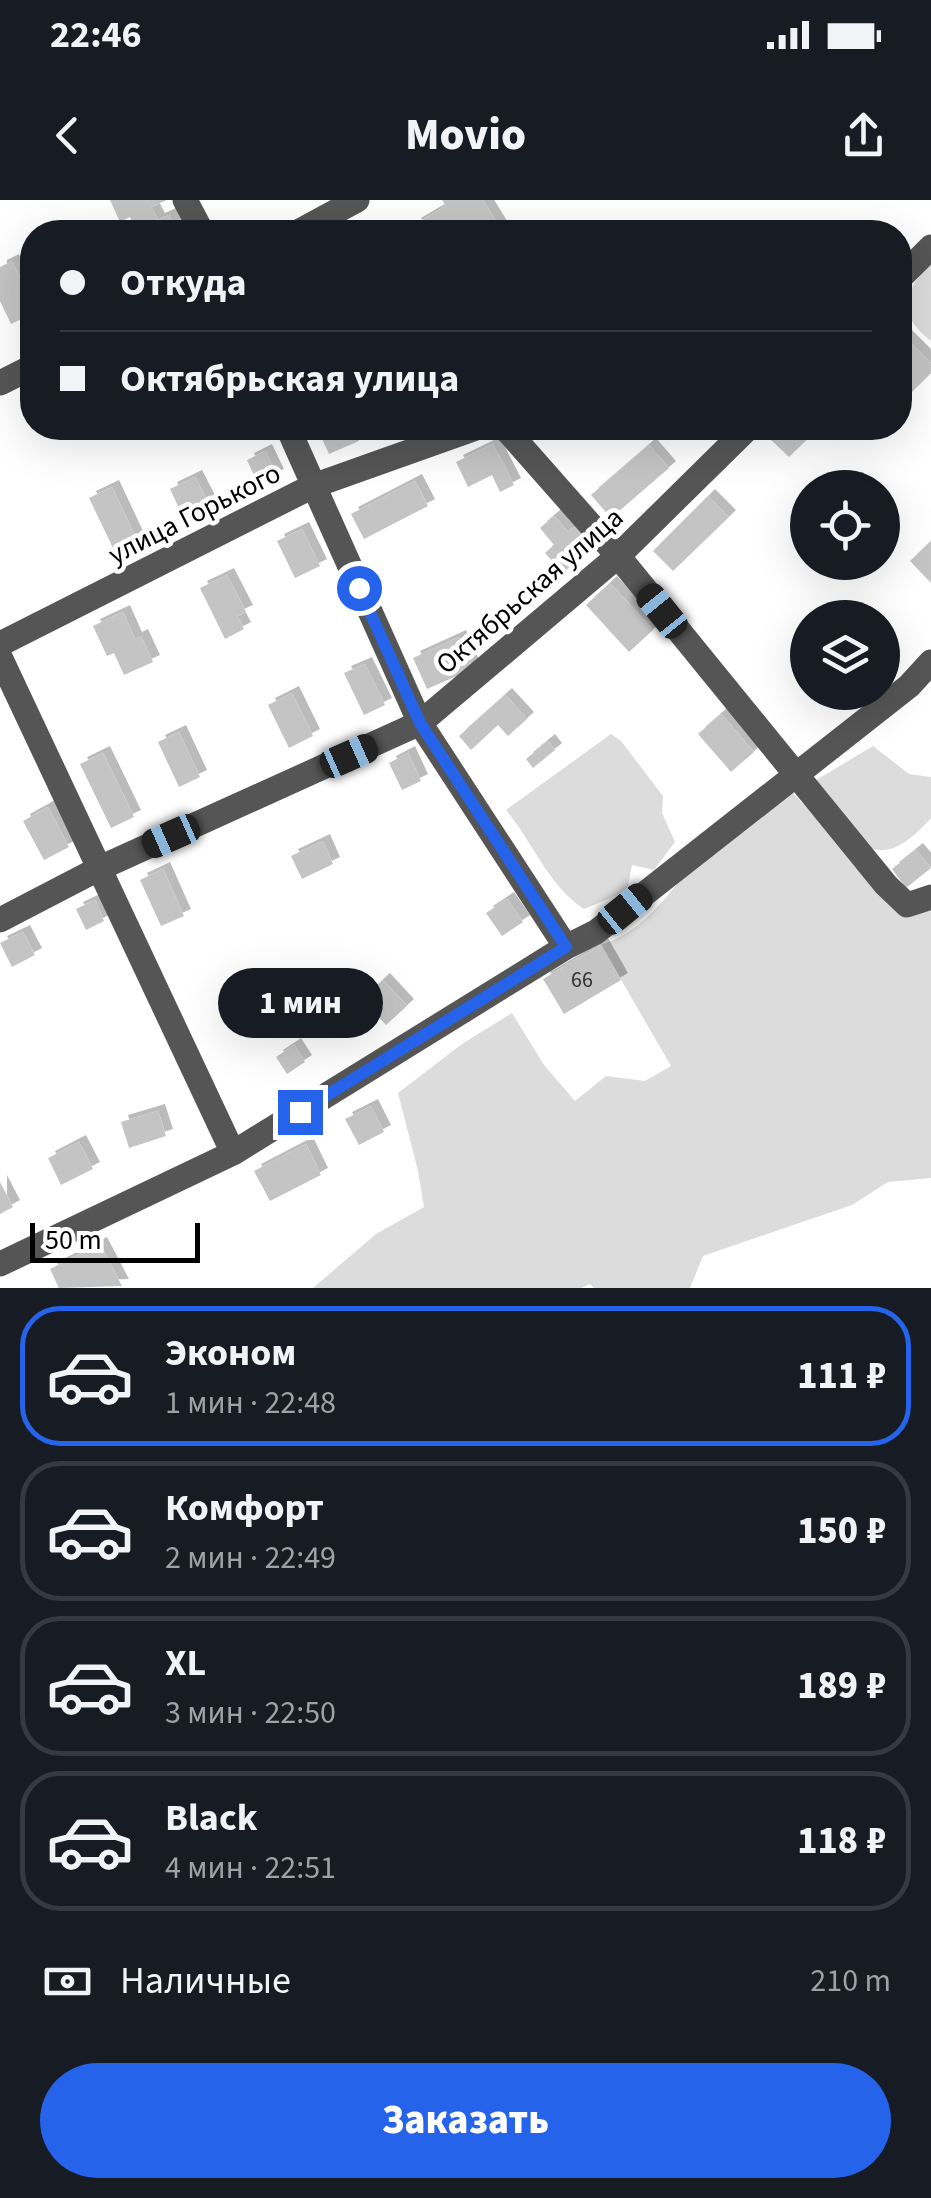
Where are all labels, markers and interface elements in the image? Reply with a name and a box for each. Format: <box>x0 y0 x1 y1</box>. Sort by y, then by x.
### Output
text: 22:46 <box>50 8 142 62</box>
text: Movio <box>405 103 526 167</box>
icon: back <box>40 108 95 163</box>
icon: share <box>836 108 891 163</box>
text: Откуда <box>120 256 247 310</box>
text: Октябрьская улица <box>120 352 459 406</box>
street label: улица Горького <box>101 453 288 574</box>
map controls <box>790 470 900 710</box>
button: locate <box>790 470 900 580</box>
street label: Октябрьская улица <box>427 498 632 683</box>
route start <box>337 566 382 611</box>
car <box>631 578 693 644</box>
button: layers <box>790 600 900 710</box>
car <box>315 730 383 782</box>
car <box>137 810 205 862</box>
car <box>592 878 658 940</box>
house number: 66 <box>571 964 593 996</box>
callout: 1 мин <box>218 967 382 1037</box>
text: 1 мин <box>259 980 342 1026</box>
route end <box>278 1090 323 1135</box>
scale bar <box>30 1218 200 1262</box>
text: 50 m <box>45 1220 102 1260</box>
text: Эконом <box>165 1326 296 1380</box>
icon: car <box>45 1331 135 1421</box>
text: 111 ₽ <box>797 1349 886 1403</box>
text: 1 мин · 22:48 <box>165 1380 336 1426</box>
text: Комфорт <box>165 1481 324 1535</box>
icon: car <box>45 1486 135 1576</box>
text: 150 ₽ <box>797 1504 886 1558</box>
text: 2 мин · 22:49 <box>165 1535 336 1581</box>
text: XL <box>165 1636 206 1690</box>
icon: car <box>45 1641 135 1731</box>
text: 189 ₽ <box>797 1659 886 1713</box>
text: 3 мин · 22:50 <box>165 1690 336 1736</box>
text: Black <box>165 1791 258 1845</box>
icon: car <box>45 1796 135 1886</box>
text: 118 ₽ <box>797 1814 886 1868</box>
text: 4 мин · 22:51 <box>165 1845 336 1891</box>
icon: cash <box>40 1954 95 2009</box>
text: Наличные <box>120 1954 291 2008</box>
text: 210 m <box>810 1958 891 2004</box>
button: Заказать <box>40 2063 891 2178</box>

